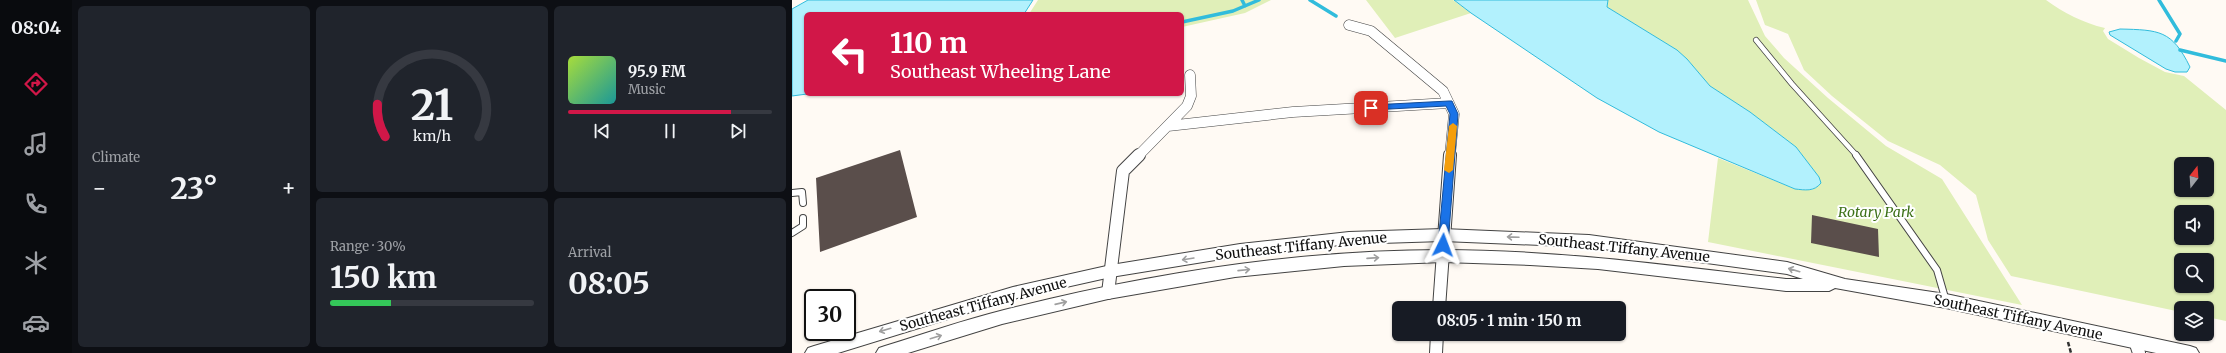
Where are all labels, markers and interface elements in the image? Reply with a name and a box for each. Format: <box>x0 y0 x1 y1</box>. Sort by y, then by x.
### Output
text: 08:04 <box>11 16 61 39</box>
text: 110 m <box>890 25 967 61</box>
icon: left <box>824 28 876 80</box>
text: Southeast Wheeling Lane <box>890 60 1111 83</box>
text: 95.9 FM <box>628 62 686 81</box>
icon: directions <box>22 70 50 98</box>
text: 21 <box>411 79 453 131</box>
text: Music <box>628 81 666 98</box>
pin <box>1354 91 1388 125</box>
icon: arrive <box>1360 97 1382 119</box>
icon: previous <box>591 120 613 142</box>
icon: pause <box>659 120 681 142</box>
icon: next <box>727 120 749 142</box>
text: km/h <box>413 126 451 144</box>
icon: music <box>22 130 50 158</box>
text: Climate <box>92 149 140 166</box>
north arrow <box>2174 157 2214 197</box>
map controls <box>2174 157 2214 341</box>
text: 23° <box>170 169 218 207</box>
text: − <box>92 174 107 202</box>
text: + <box>281 174 296 202</box>
icon: phone <box>22 190 50 218</box>
park label: Rotary Park <box>1838 203 1914 221</box>
button: sound <box>2174 205 2214 245</box>
position arrow <box>1422 224 1464 266</box>
street label: Southeast Tiffany Avenue <box>1214 228 1388 264</box>
street label: Southeast Tiffany Avenue <box>1537 230 1711 266</box>
one-way arrow <box>1507 233 1520 241</box>
text: Range · 30% <box>330 238 406 255</box>
text: Arrival <box>568 244 611 261</box>
icon: climate <box>22 249 50 277</box>
button: search <box>2174 253 2214 293</box>
one-way arrow <box>1366 254 1379 261</box>
one-way arrow <box>1182 255 1195 263</box>
text: 150 km <box>330 258 437 296</box>
text: 08:05 <box>568 264 650 302</box>
one-way arrow <box>1237 266 1250 273</box>
one-way arrow <box>1788 266 1801 273</box>
street label: Southeast Tiffany Avenue <box>897 273 1069 335</box>
speed limit sign: 30 <box>804 289 856 341</box>
street label: Southeast Tiffany Avenue <box>1932 290 2104 344</box>
one-way arrow <box>1054 299 1067 307</box>
button: layers <box>2174 301 2214 341</box>
icon: car <box>22 309 50 337</box>
text: 08:05 · 1 min · 150 m <box>1437 311 1581 330</box>
one-way arrow <box>879 327 892 334</box>
one-way arrow <box>929 333 941 341</box>

